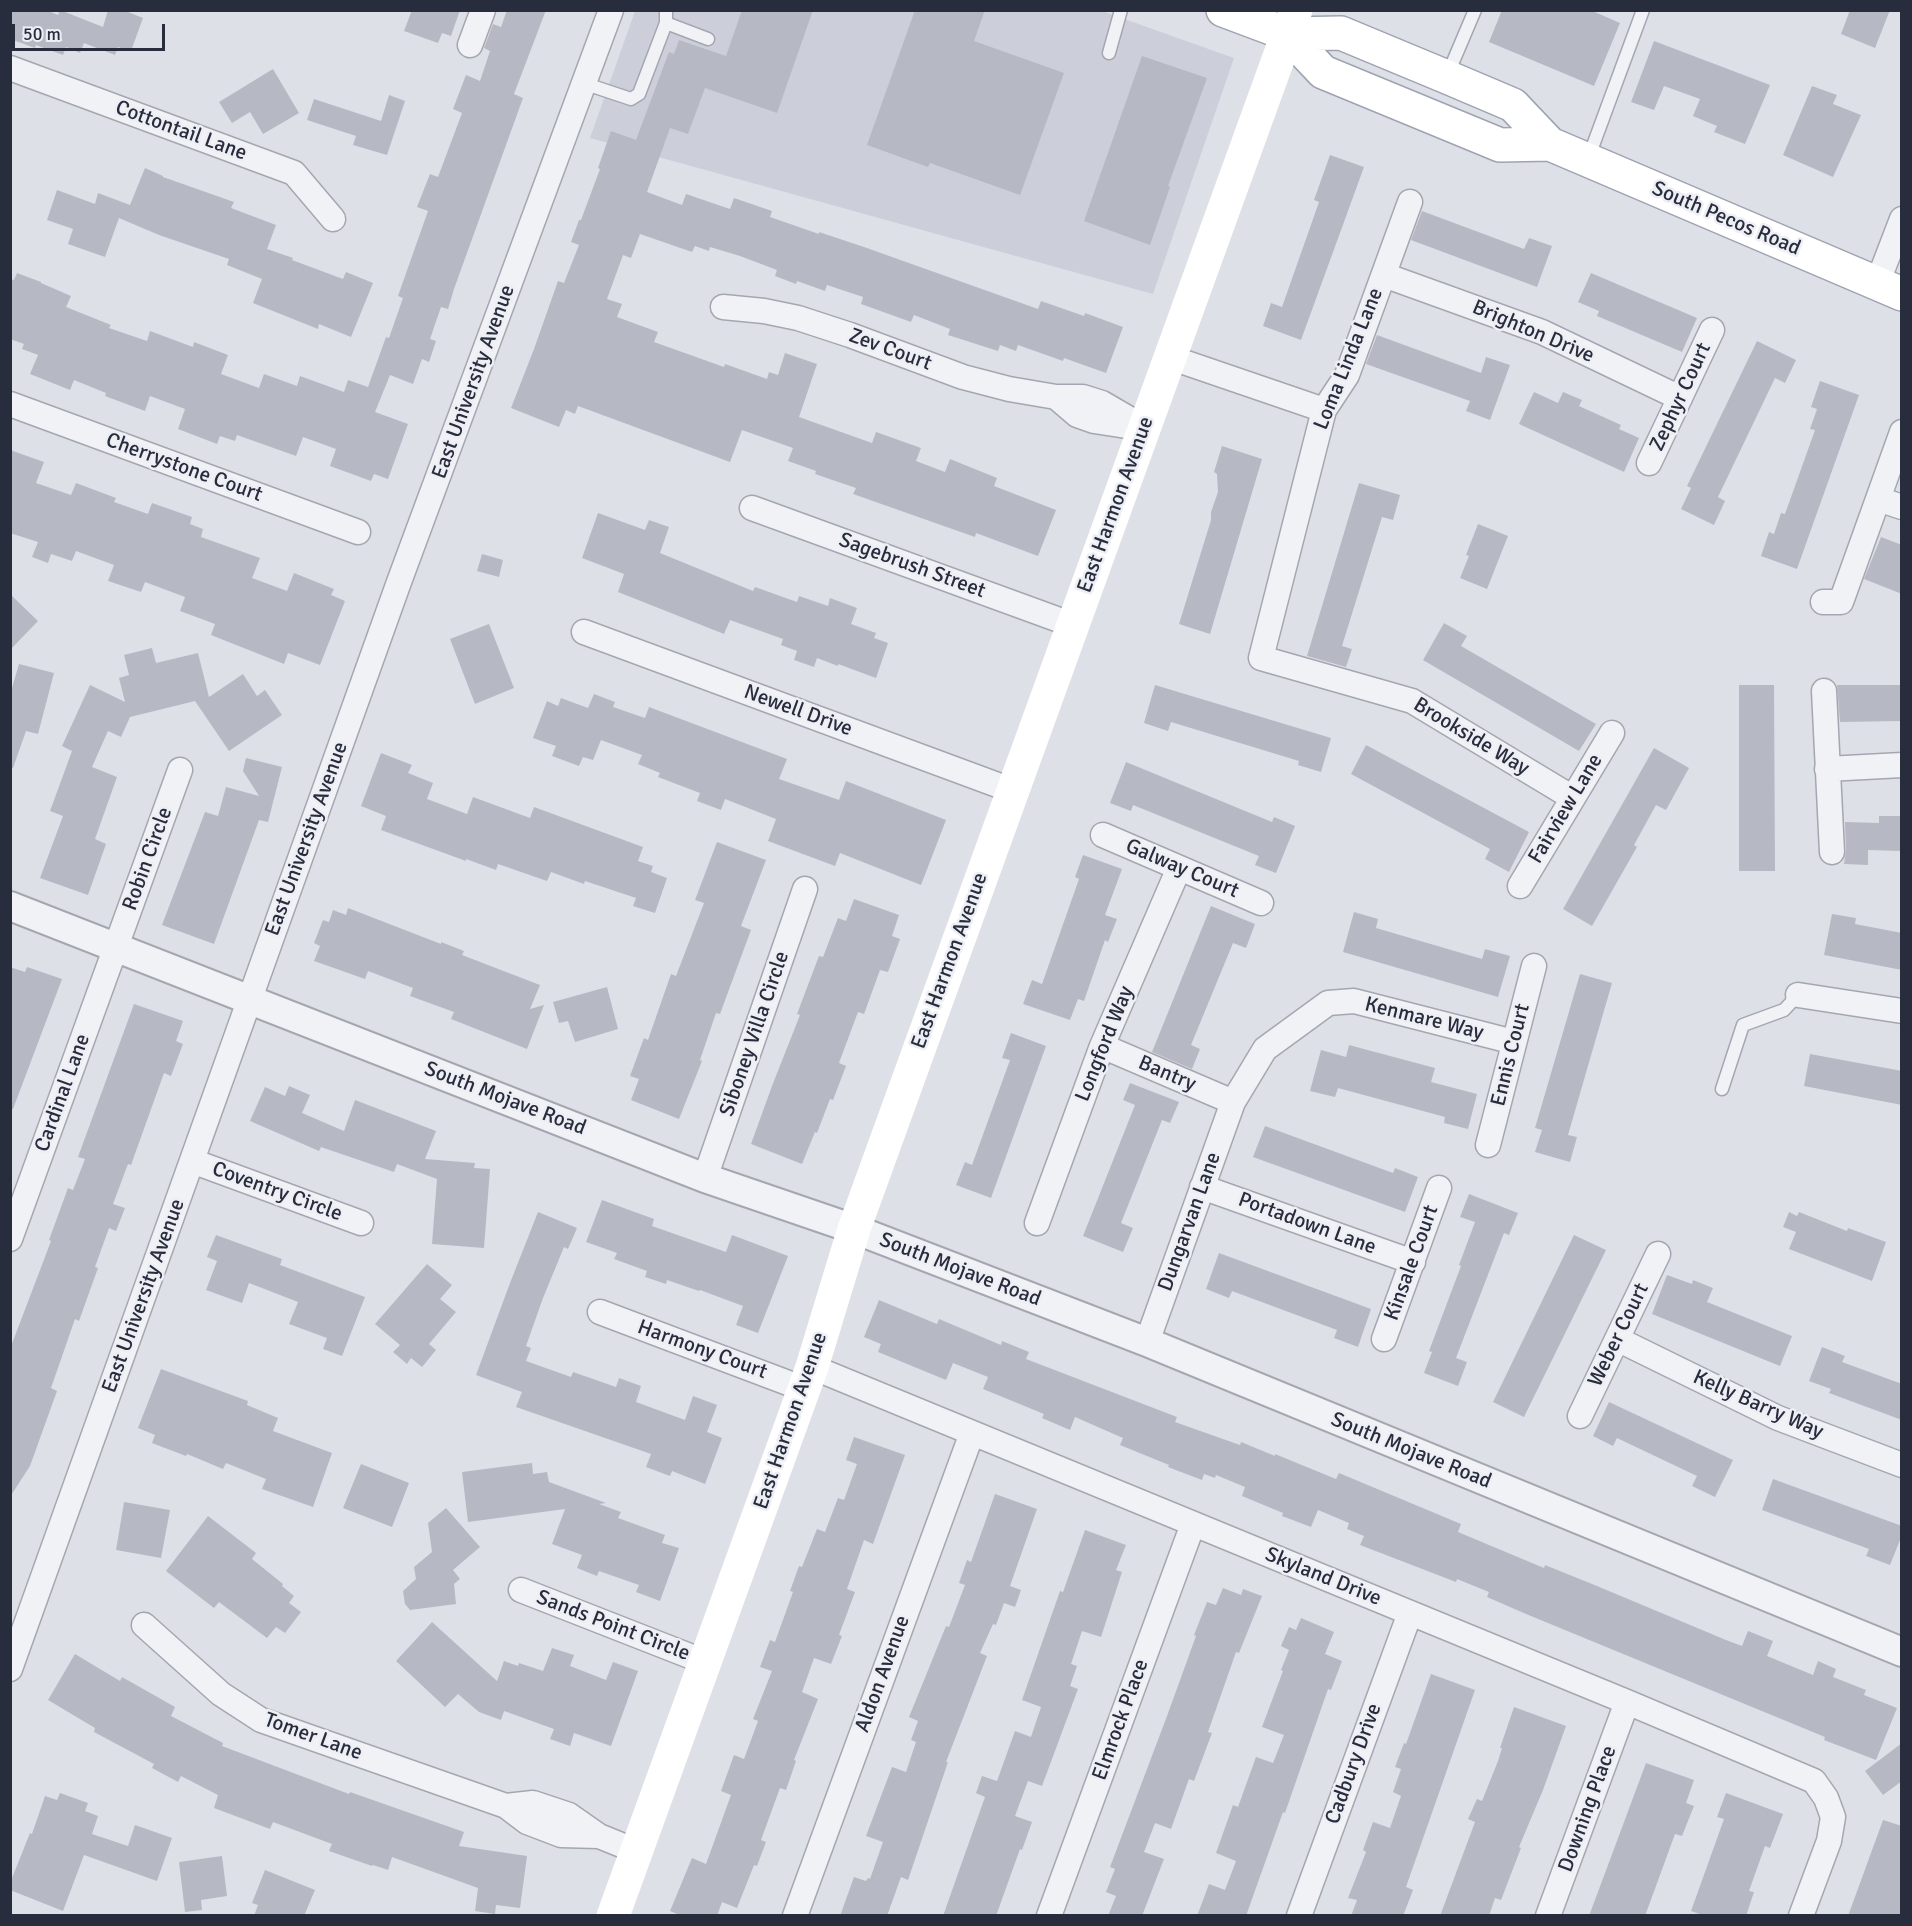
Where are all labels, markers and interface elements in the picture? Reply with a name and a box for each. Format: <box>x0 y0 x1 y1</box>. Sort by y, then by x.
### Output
scale bar <box>15 12 168 50</box>
text: 50 m <box>23 23 61 45</box>
street label: Cottontail Lane <box>112 96 250 166</box>
street label: South Pecos Road <box>1648 176 1804 262</box>
street label: East University Avenue <box>427 282 521 482</box>
street label: Loma Linda Lane <box>1309 284 1389 434</box>
street label: Brighton Drive <box>1468 295 1598 369</box>
street label: Zev Court <box>845 323 935 377</box>
street label: Zephyr Court <box>1645 339 1717 455</box>
street label: East Harmon Avenue <box>1072 414 1160 596</box>
street label: Cherrystone Court <box>102 428 266 508</box>
street label: Sagebrush Street <box>835 528 989 604</box>
street label: Newell Drive <box>740 680 856 742</box>
street label: Brookside Way <box>1409 693 1533 781</box>
street label: East University Avenue <box>260 739 354 939</box>
street label: Fairview Lane <box>1523 750 1609 868</box>
street label: Robin Circle <box>118 804 178 914</box>
street label: Galway Court <box>1122 834 1242 904</box>
street label: East Harmon Avenue <box>906 870 994 1052</box>
street label: Siboney Villa Circle <box>715 948 795 1120</box>
street label: Longford Way <box>1070 983 1140 1105</box>
street label: Kenmare Way <box>1362 992 1486 1046</box>
street label: Ennis Court <box>1486 1001 1536 1109</box>
street label: Cardinal Lane <box>30 1031 96 1155</box>
street label: Bantry <box>1134 1051 1200 1097</box>
street label: South Mojave Road <box>421 1057 589 1141</box>
street label: Dungarvan Lane <box>1153 1149 1227 1295</box>
street label: Coventry Circle <box>209 1157 345 1227</box>
street label: Portadown Lane <box>1235 1187 1379 1261</box>
street label: East University Avenue <box>97 1196 191 1396</box>
street label: Kinsale Court <box>1379 1202 1445 1324</box>
street label: South Mojave Road <box>876 1228 1044 1312</box>
street label: Weber Court <box>1583 1279 1655 1391</box>
street label: Harmony Court <box>634 1315 770 1385</box>
street label: East Harmon Avenue <box>749 1329 833 1513</box>
street label: Kelly Barry Way <box>1689 1365 1827 1445</box>
street label: South Mojave Road <box>1327 1407 1495 1495</box>
street label: Skyland Drive <box>1261 1542 1385 1612</box>
street label: Sands Point Circle <box>533 1585 693 1667</box>
street label: Aldon Avenue <box>850 1612 916 1736</box>
street label: Elmrock Place <box>1087 1656 1155 1784</box>
street label: Cadbury Drive <box>1321 1700 1387 1828</box>
street label: Tomer Lane <box>261 1708 365 1766</box>
street label: Downing Place <box>1553 1742 1623 1876</box>

